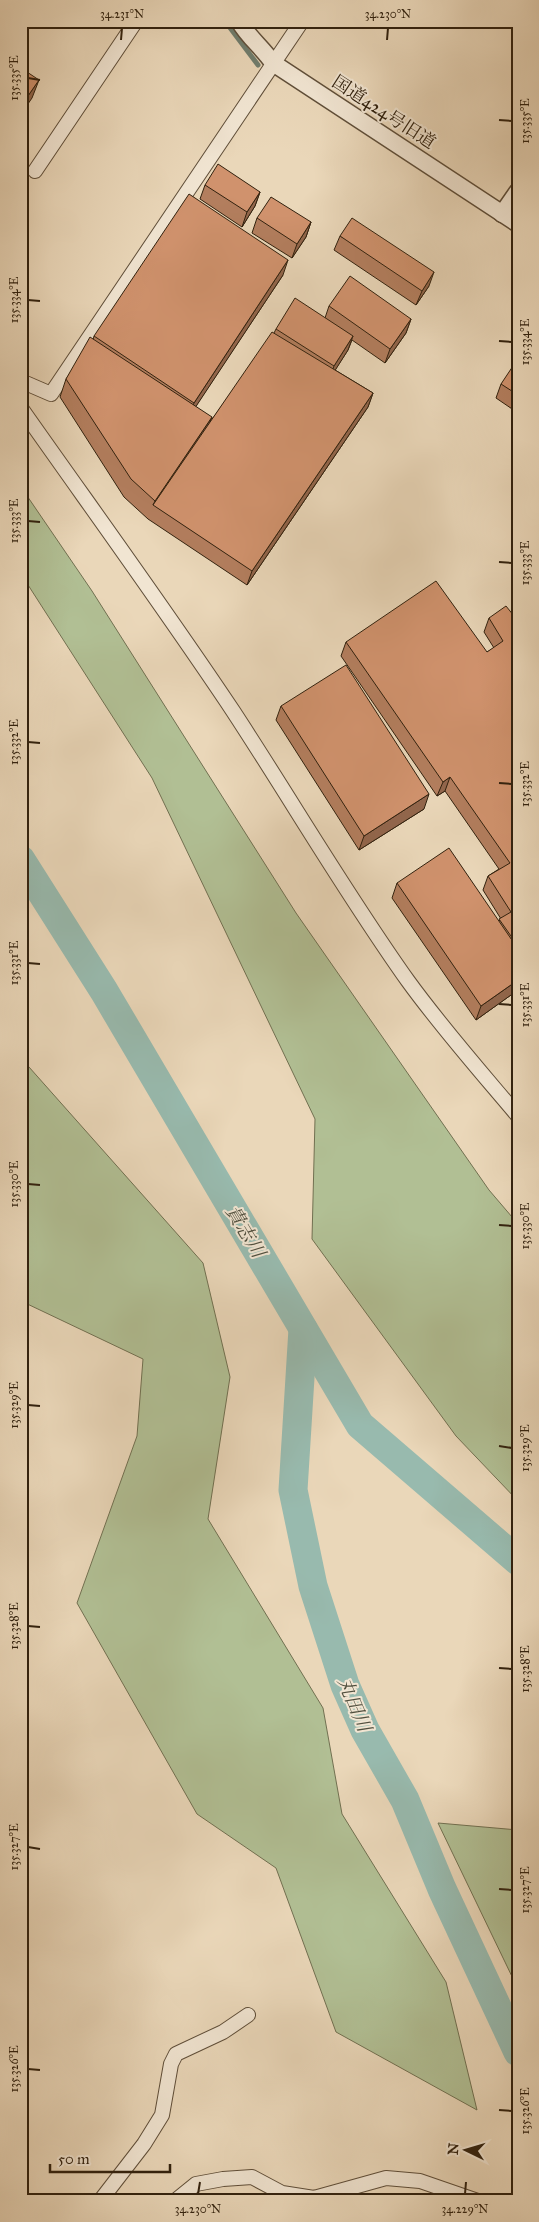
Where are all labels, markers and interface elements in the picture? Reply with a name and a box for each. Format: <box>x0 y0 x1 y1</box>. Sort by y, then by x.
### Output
text: 34.231°N <box>100 7 144 21</box>
text: 34.230°N <box>365 7 411 21</box>
text: 135.335°E <box>7 55 21 101</box>
street label: 国道424号旧道 <box>328 70 440 154</box>
text: 135.335°E <box>518 98 532 144</box>
text: 135.334°E <box>7 276 21 323</box>
text: 135.334°E <box>518 318 532 365</box>
text: 135.333°E <box>7 498 21 543</box>
text: 135.333°E <box>518 540 532 585</box>
text: 135.332°E <box>7 719 21 765</box>
text: 135.332°E <box>518 761 532 807</box>
text: 135.331°E <box>7 940 21 985</box>
text: 135.331°E <box>518 982 532 1027</box>
text: 135.330°E <box>7 1160 21 1207</box>
water label: 貴志川 <box>221 1201 271 1263</box>
text: 135.330°E <box>518 1202 532 1249</box>
text: 135.329°E <box>7 1381 21 1429</box>
text: 135.329°E <box>518 1424 532 1472</box>
text: 135.328°E <box>7 1602 21 1650</box>
text: 135.328°E <box>518 1645 532 1693</box>
water label: 丸田川 <box>333 1673 377 1737</box>
text: 135.327°E <box>7 1823 21 1871</box>
text: 135.327°E <box>518 1866 532 1914</box>
text: 135.326°E <box>7 2045 21 2093</box>
text: 135.326°E <box>518 2087 532 2135</box>
north arrow <box>442 2124 492 2174</box>
scale bar <box>50 2142 170 2174</box>
text: N <box>445 2142 463 2156</box>
text: 50 m <box>58 2150 90 2168</box>
text: 34.230°N <box>175 2202 221 2216</box>
text: 34.229°N <box>441 2202 489 2216</box>

